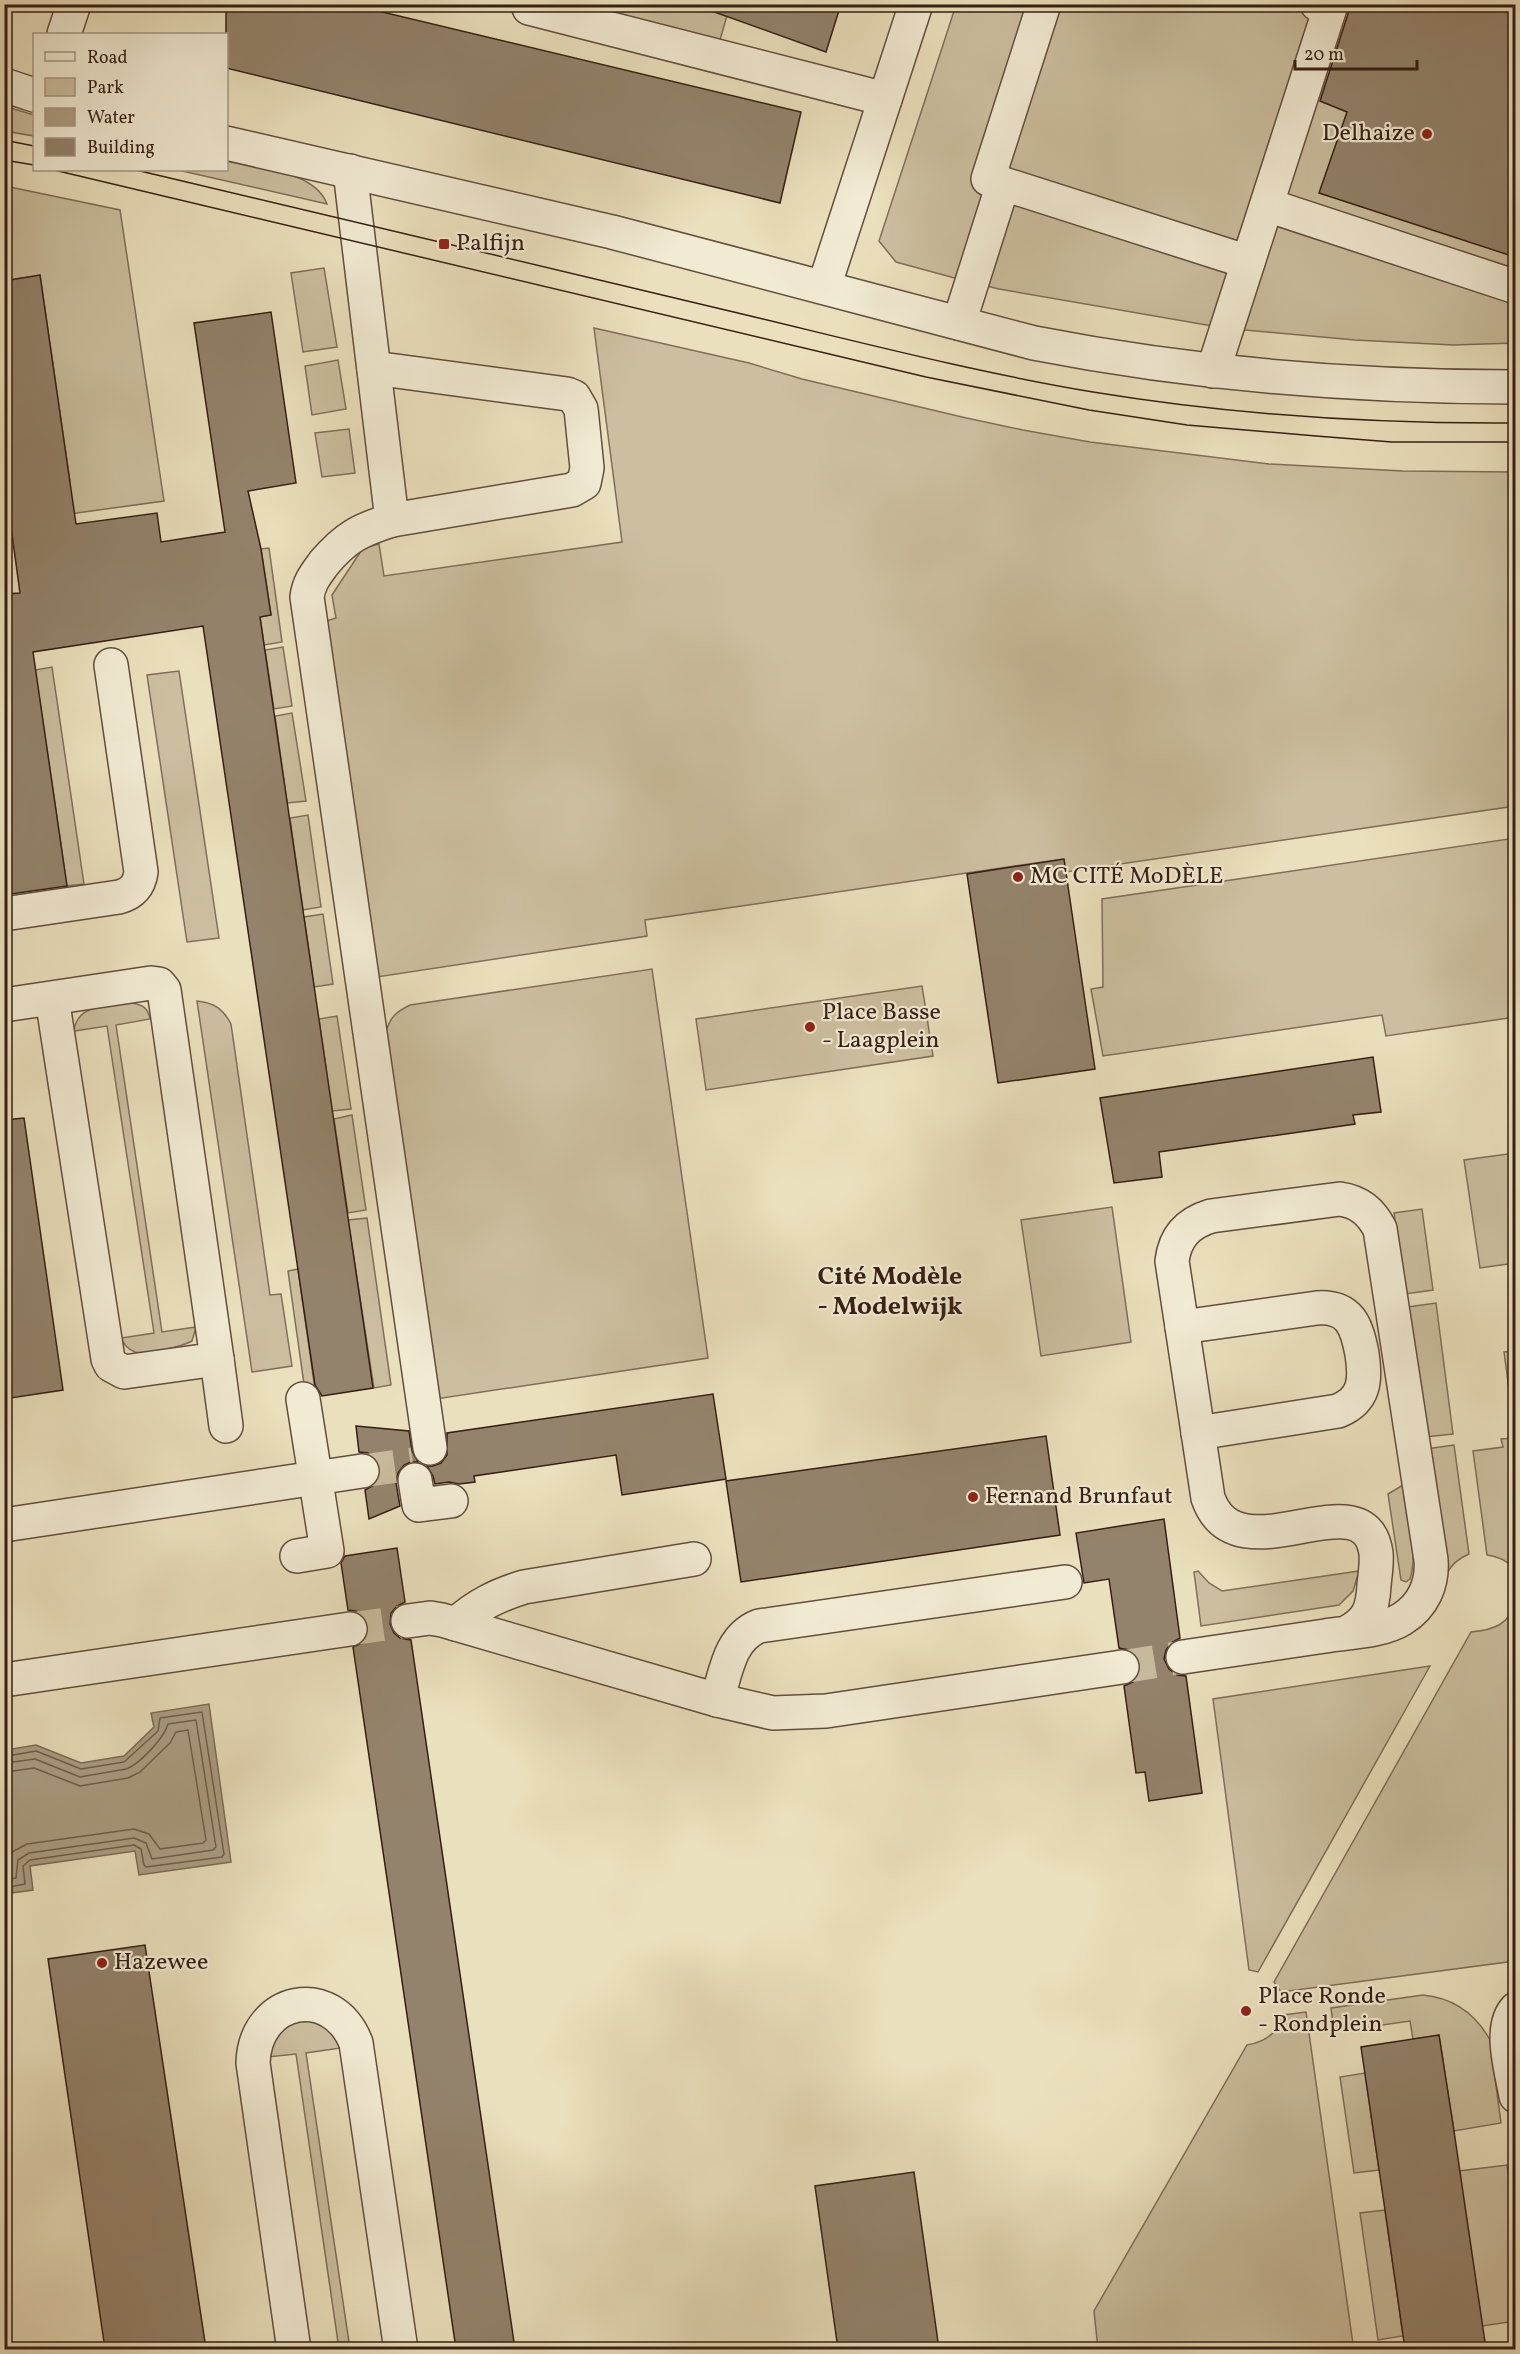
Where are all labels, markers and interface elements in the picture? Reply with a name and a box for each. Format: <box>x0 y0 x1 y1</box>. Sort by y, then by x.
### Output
legend <box>33 33 228 171</box>
scale bar <box>1295 33 1416 71</box>
text: 20 m <box>1304 43 1344 68</box>
text: Road <box>87 46 128 71</box>
text: Park <box>87 76 124 101</box>
text: Water <box>87 106 135 131</box>
place label: Delhaize <box>1322 117 1415 151</box>
marker: Delhaize <box>1420 127 1434 141</box>
text: Building <box>87 136 155 161</box>
place label: Palfijn <box>456 227 525 261</box>
marker: Palfijn <box>437 237 451 251</box>
place label: MC CITÉ MoDÈLE <box>1030 860 1223 894</box>
marker: MC CITÉ MoDÈLE <box>1011 870 1025 884</box>
place label: Place Basse - Laagplein <box>822 996 941 1058</box>
marker: Place Basse - Laagplein <box>803 1020 817 1034</box>
district label: Cité Modèle - Modelwijk <box>817 1259 963 1325</box>
place label: Fernand Brunfaut <box>985 1480 1173 1514</box>
marker: Fernand Brunfaut <box>966 1490 980 1504</box>
place label: Hazewee <box>114 1946 208 1980</box>
marker: Hazewee <box>95 1956 109 1970</box>
place label: Place Ronde - Rondplein <box>1258 1980 1386 2042</box>
marker: Place Ronde - Rondplein <box>1239 2004 1253 2018</box>

